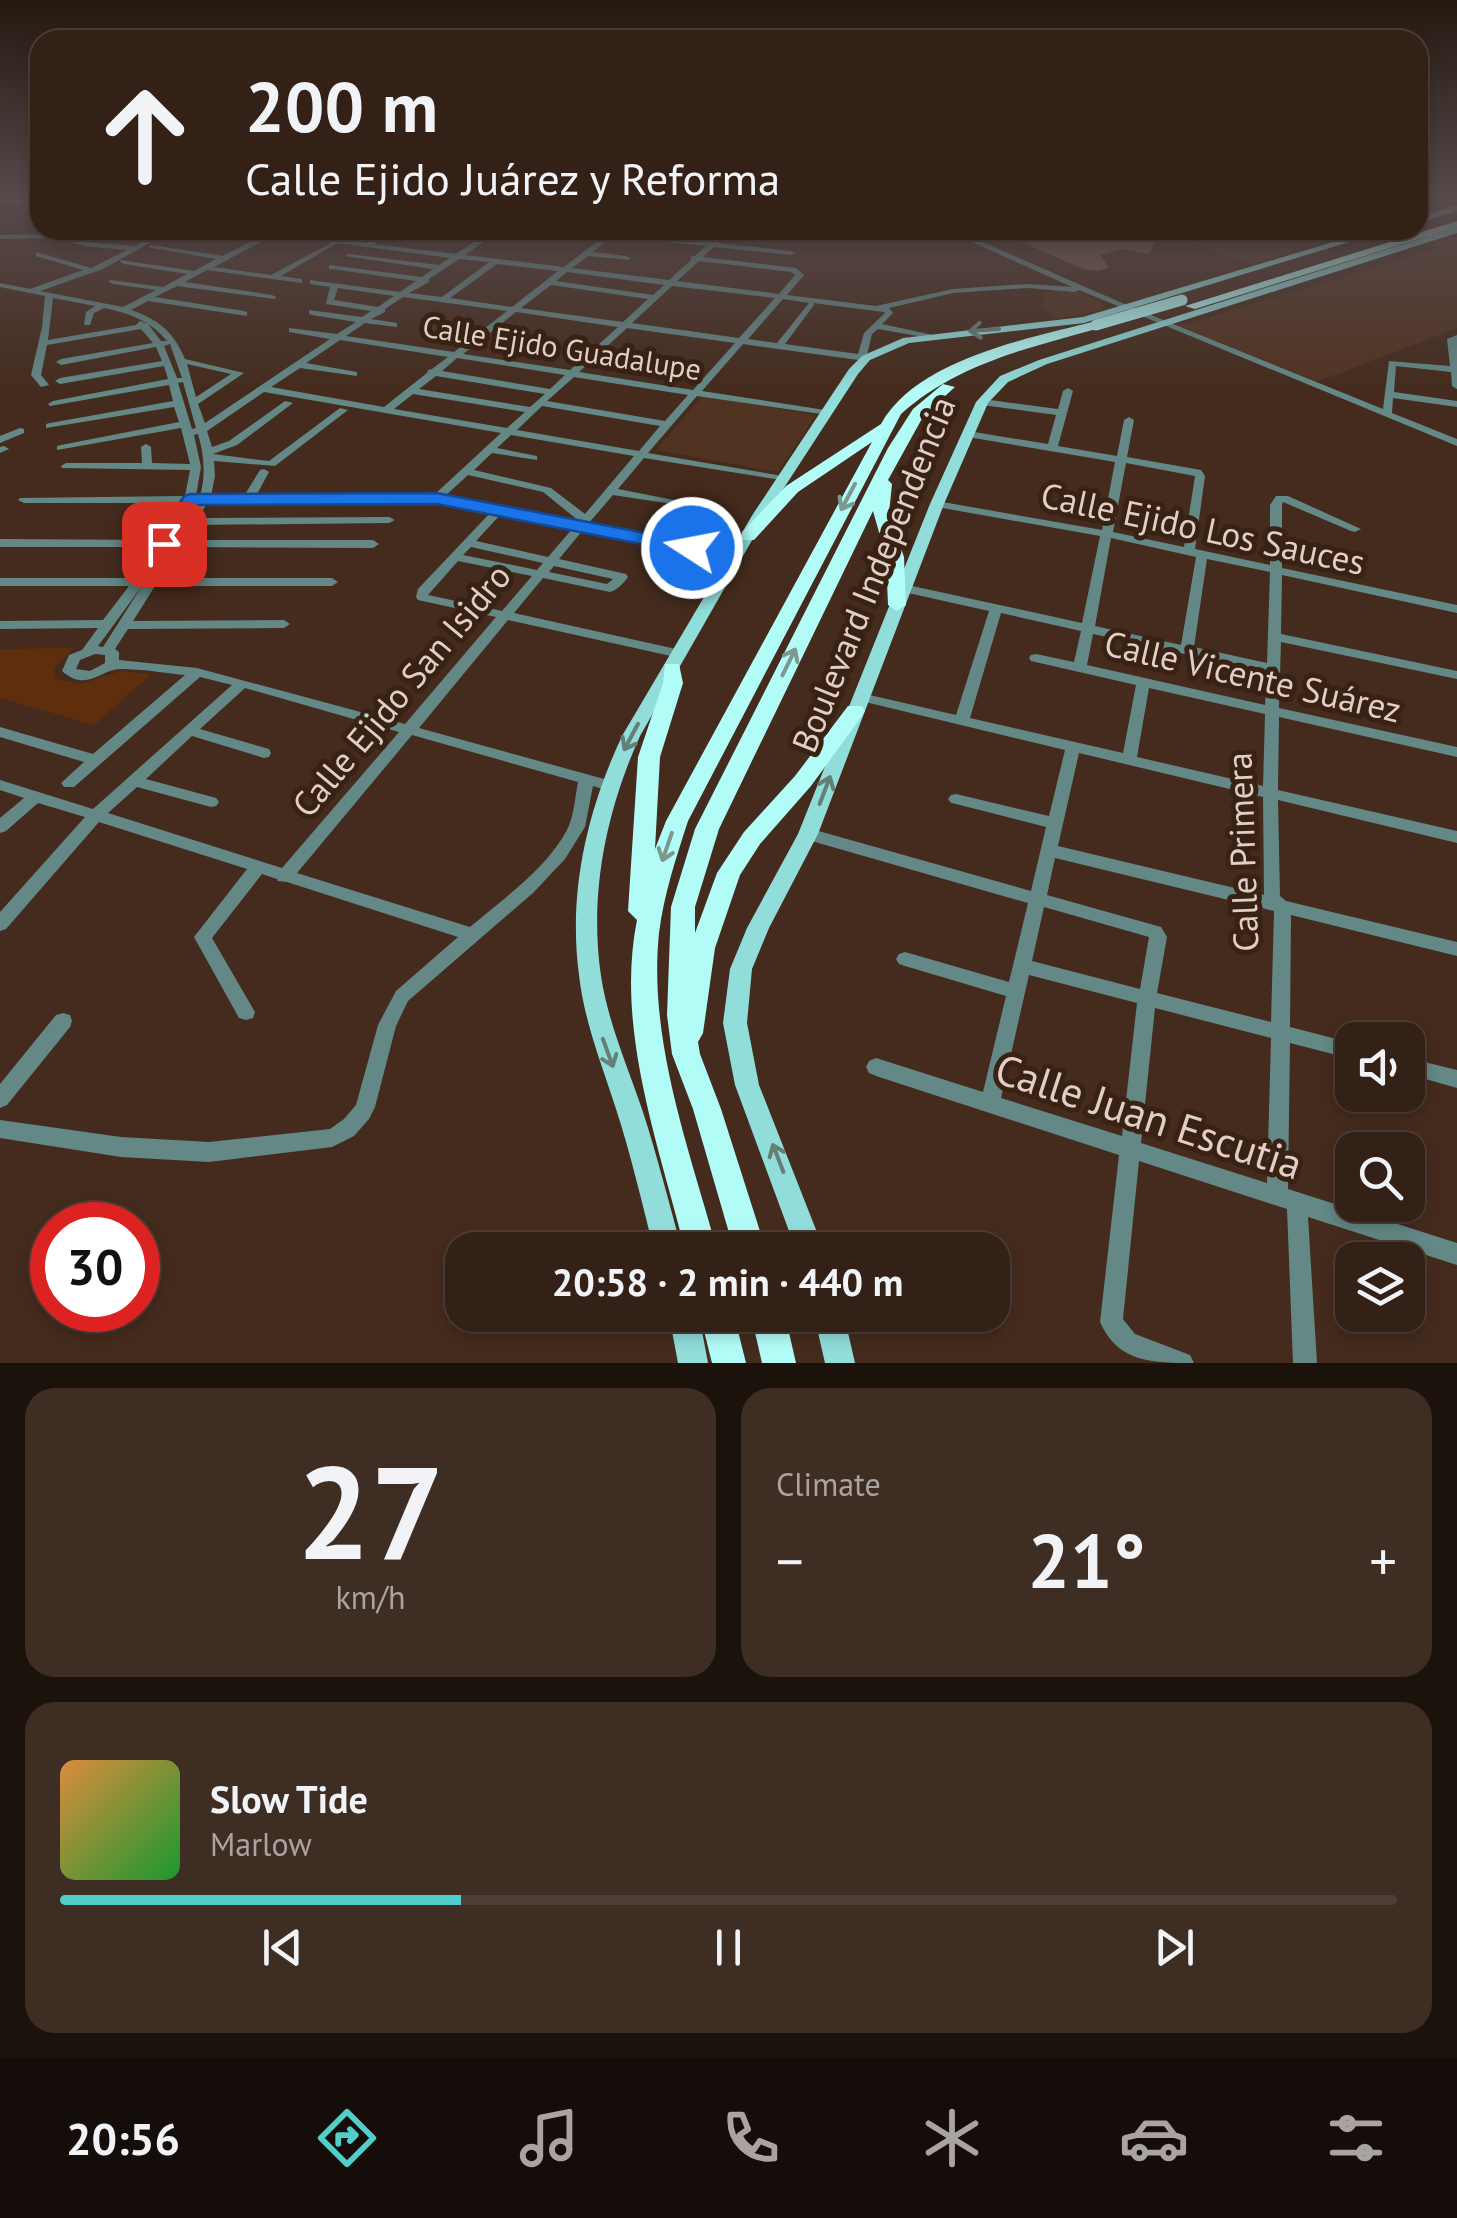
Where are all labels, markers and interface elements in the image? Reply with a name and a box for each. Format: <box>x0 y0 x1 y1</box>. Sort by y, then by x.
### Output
text: 200 m <box>245 61 438 151</box>
icon: ahead <box>80 70 210 200</box>
text: Calle Ejido Juárez y Reforma <box>245 149 780 207</box>
street label: Calle Ejido Guadalupe <box>420 306 704 388</box>
one-way arrow <box>969 321 1001 340</box>
street label: Boulevard Independencia <box>781 389 965 759</box>
street label: Calle Ejido Los Sauces <box>1037 471 1369 585</box>
one-way arrow <box>837 481 857 511</box>
position arrow <box>640 496 744 600</box>
pin <box>122 502 207 587</box>
icon: arrive <box>137 517 192 572</box>
street label: Calle Ejido San Isidro <box>282 554 520 826</box>
street label: Calle Vicente Suárez <box>1100 620 1406 732</box>
one-way arrow <box>781 647 800 677</box>
one-way arrow <box>621 722 640 752</box>
street label: Calle Primera <box>1216 752 1268 952</box>
one-way arrow <box>818 775 836 806</box>
one-way arrow <box>657 831 675 862</box>
map controls <box>1335 1022 1425 1332</box>
button: sound <box>1335 1022 1425 1112</box>
one-way arrow <box>600 1037 618 1068</box>
street label: Calle Juan Escutia <box>989 1041 1309 1191</box>
button: search <box>1335 1132 1425 1222</box>
one-way arrow <box>767 1144 785 1174</box>
speed limit sign: 30 <box>30 1202 160 1332</box>
button: layers <box>1335 1242 1425 1332</box>
text: 20:58 · 2 min · 440 m <box>552 1257 903 1306</box>
text: 27 <box>297 1427 444 1595</box>
text: Climate <box>776 1463 881 1505</box>
text: 21° <box>1028 1512 1145 1609</box>
text: − <box>776 1525 804 1596</box>
text: + <box>1369 1525 1397 1596</box>
text: km/h <box>335 1576 406 1618</box>
text: Slow Tide <box>210 1774 368 1823</box>
text: Marlow <box>210 1823 312 1865</box>
icon: previous <box>255 1920 310 1975</box>
icon: pause <box>701 1920 756 1975</box>
icon: next <box>1147 1920 1202 1975</box>
icon: directions <box>312 2103 382 2173</box>
icon: music <box>514 2103 584 2173</box>
icon: phone <box>716 2103 786 2173</box>
icon: climate <box>917 2103 987 2173</box>
icon: car <box>1119 2103 1189 2173</box>
icon: filters <box>1321 2103 1391 2173</box>
text: 20:56 <box>66 2109 180 2167</box>

